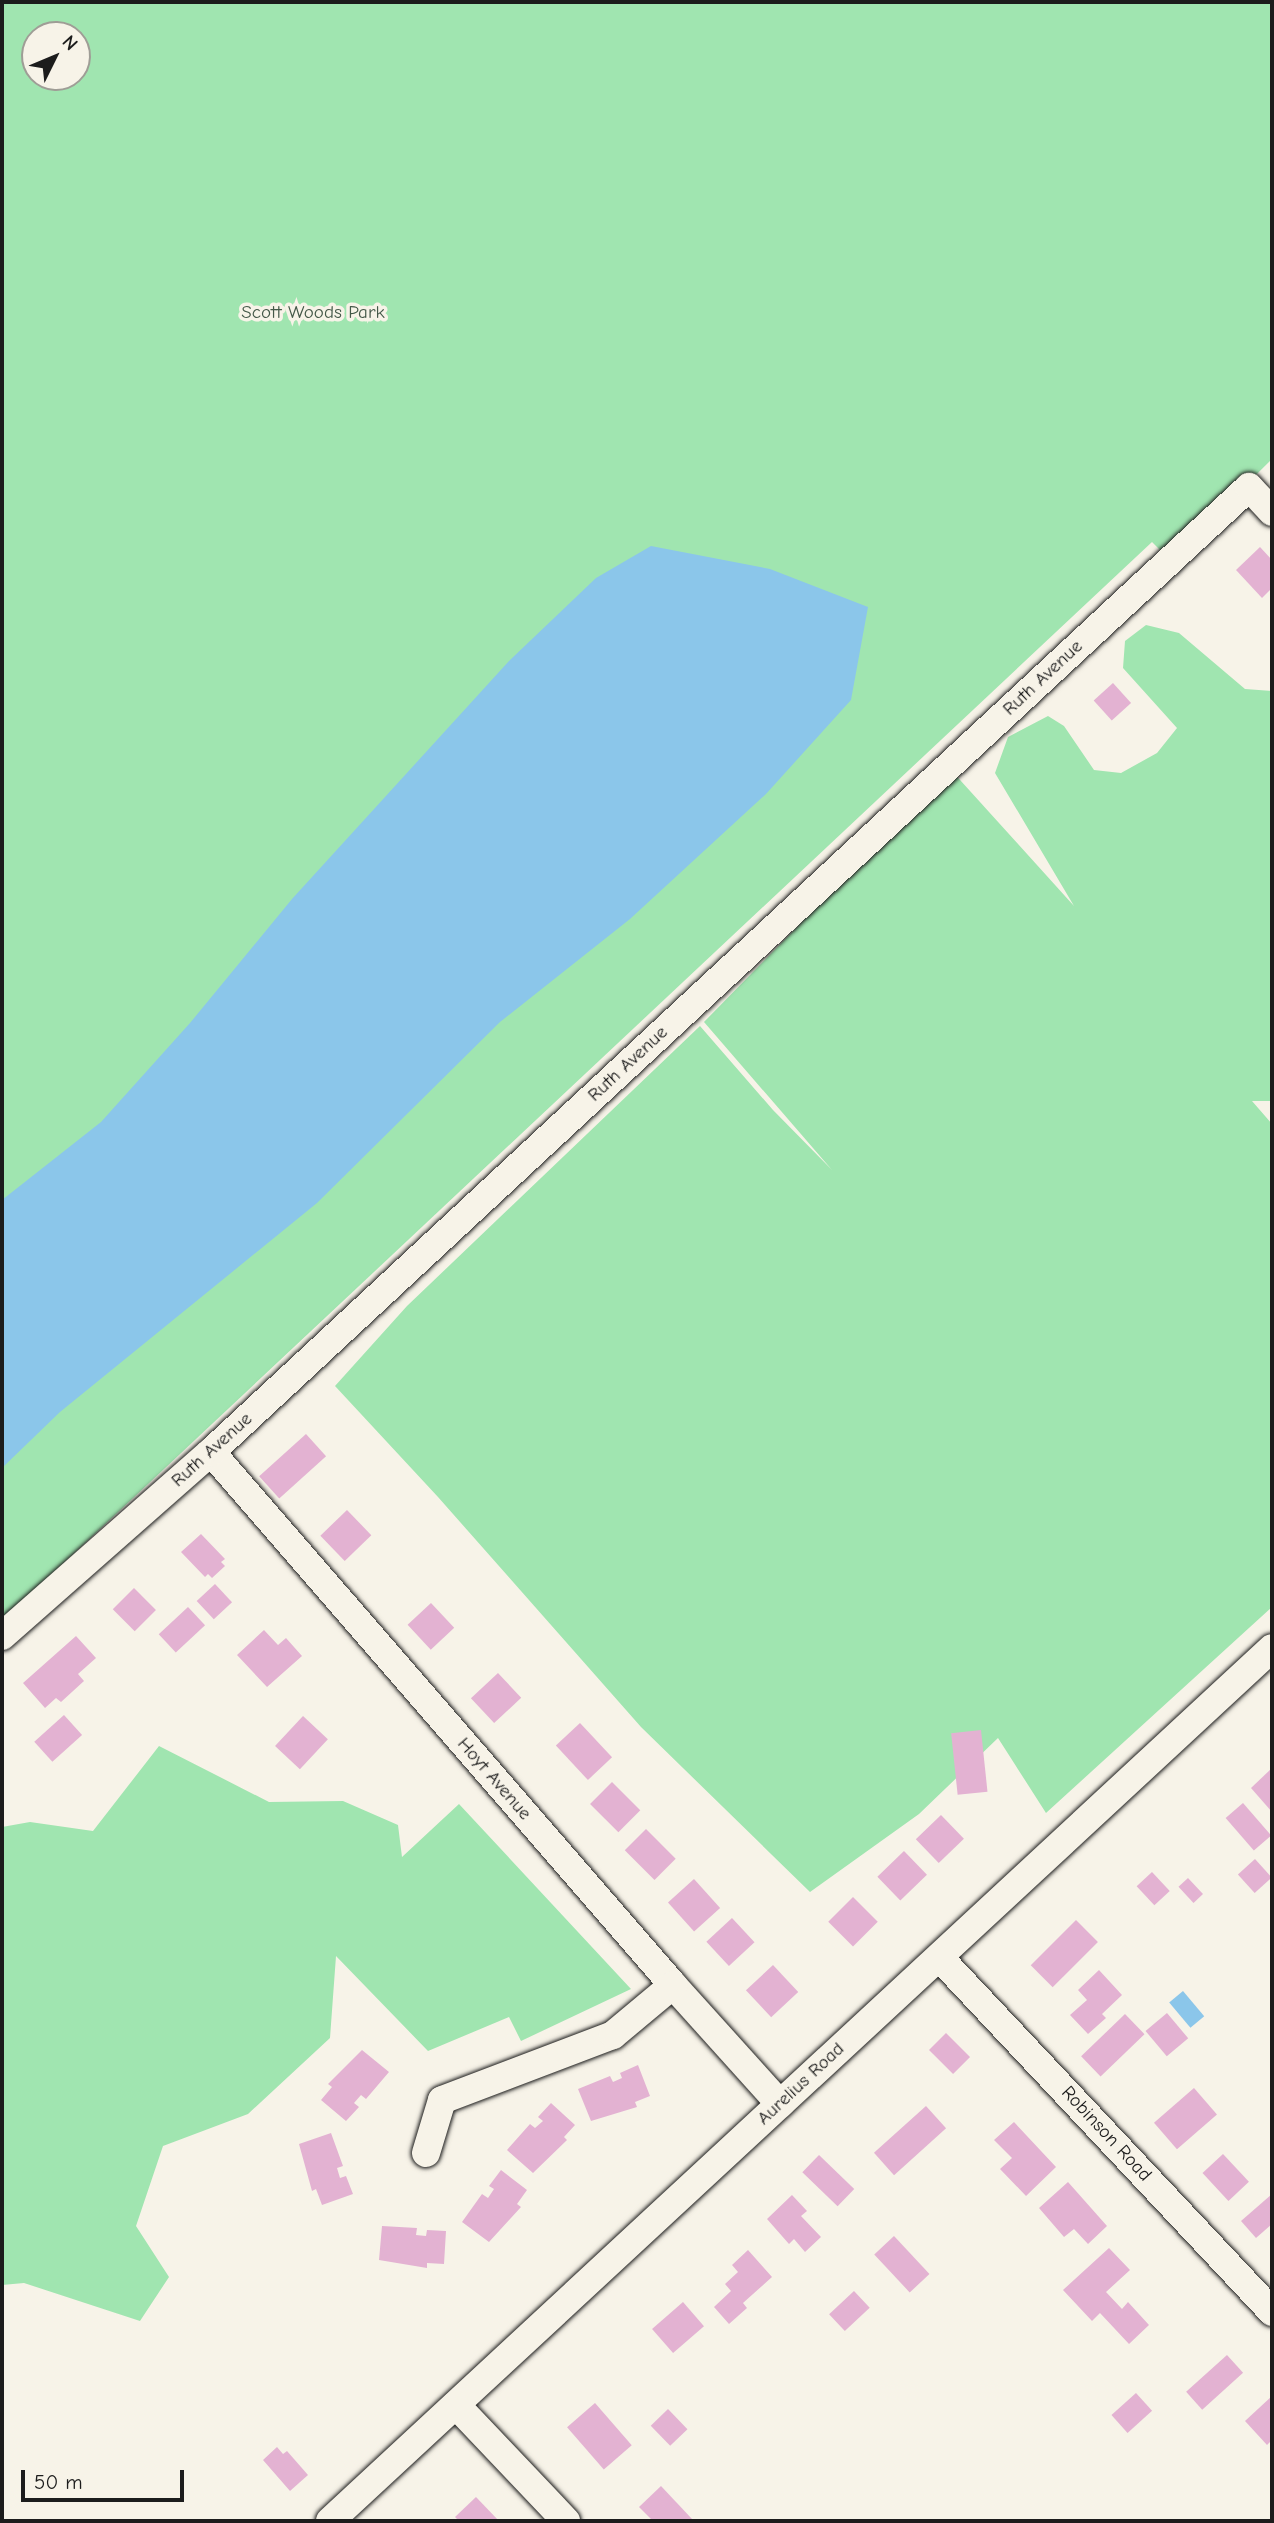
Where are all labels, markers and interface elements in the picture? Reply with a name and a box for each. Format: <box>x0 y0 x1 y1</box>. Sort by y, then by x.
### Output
north arrow <box>21 21 91 91</box>
text: N <box>58 31 82 55</box>
park label: Scott Woods Park <box>241 302 385 324</box>
street label: Ruth Avenue <box>998 635 1088 721</box>
street label: Ruth Avenue <box>583 1021 673 1107</box>
street label: Ruth Avenue <box>167 1408 257 1492</box>
street label: Hoyt Avenue <box>452 1733 536 1825</box>
street label: Aurelius Road <box>753 2038 849 2130</box>
street label: Robinson Road <box>1056 2082 1156 2186</box>
scale bar <box>24 2456 187 2500</box>
text: 50 m <box>34 2470 83 2494</box>

